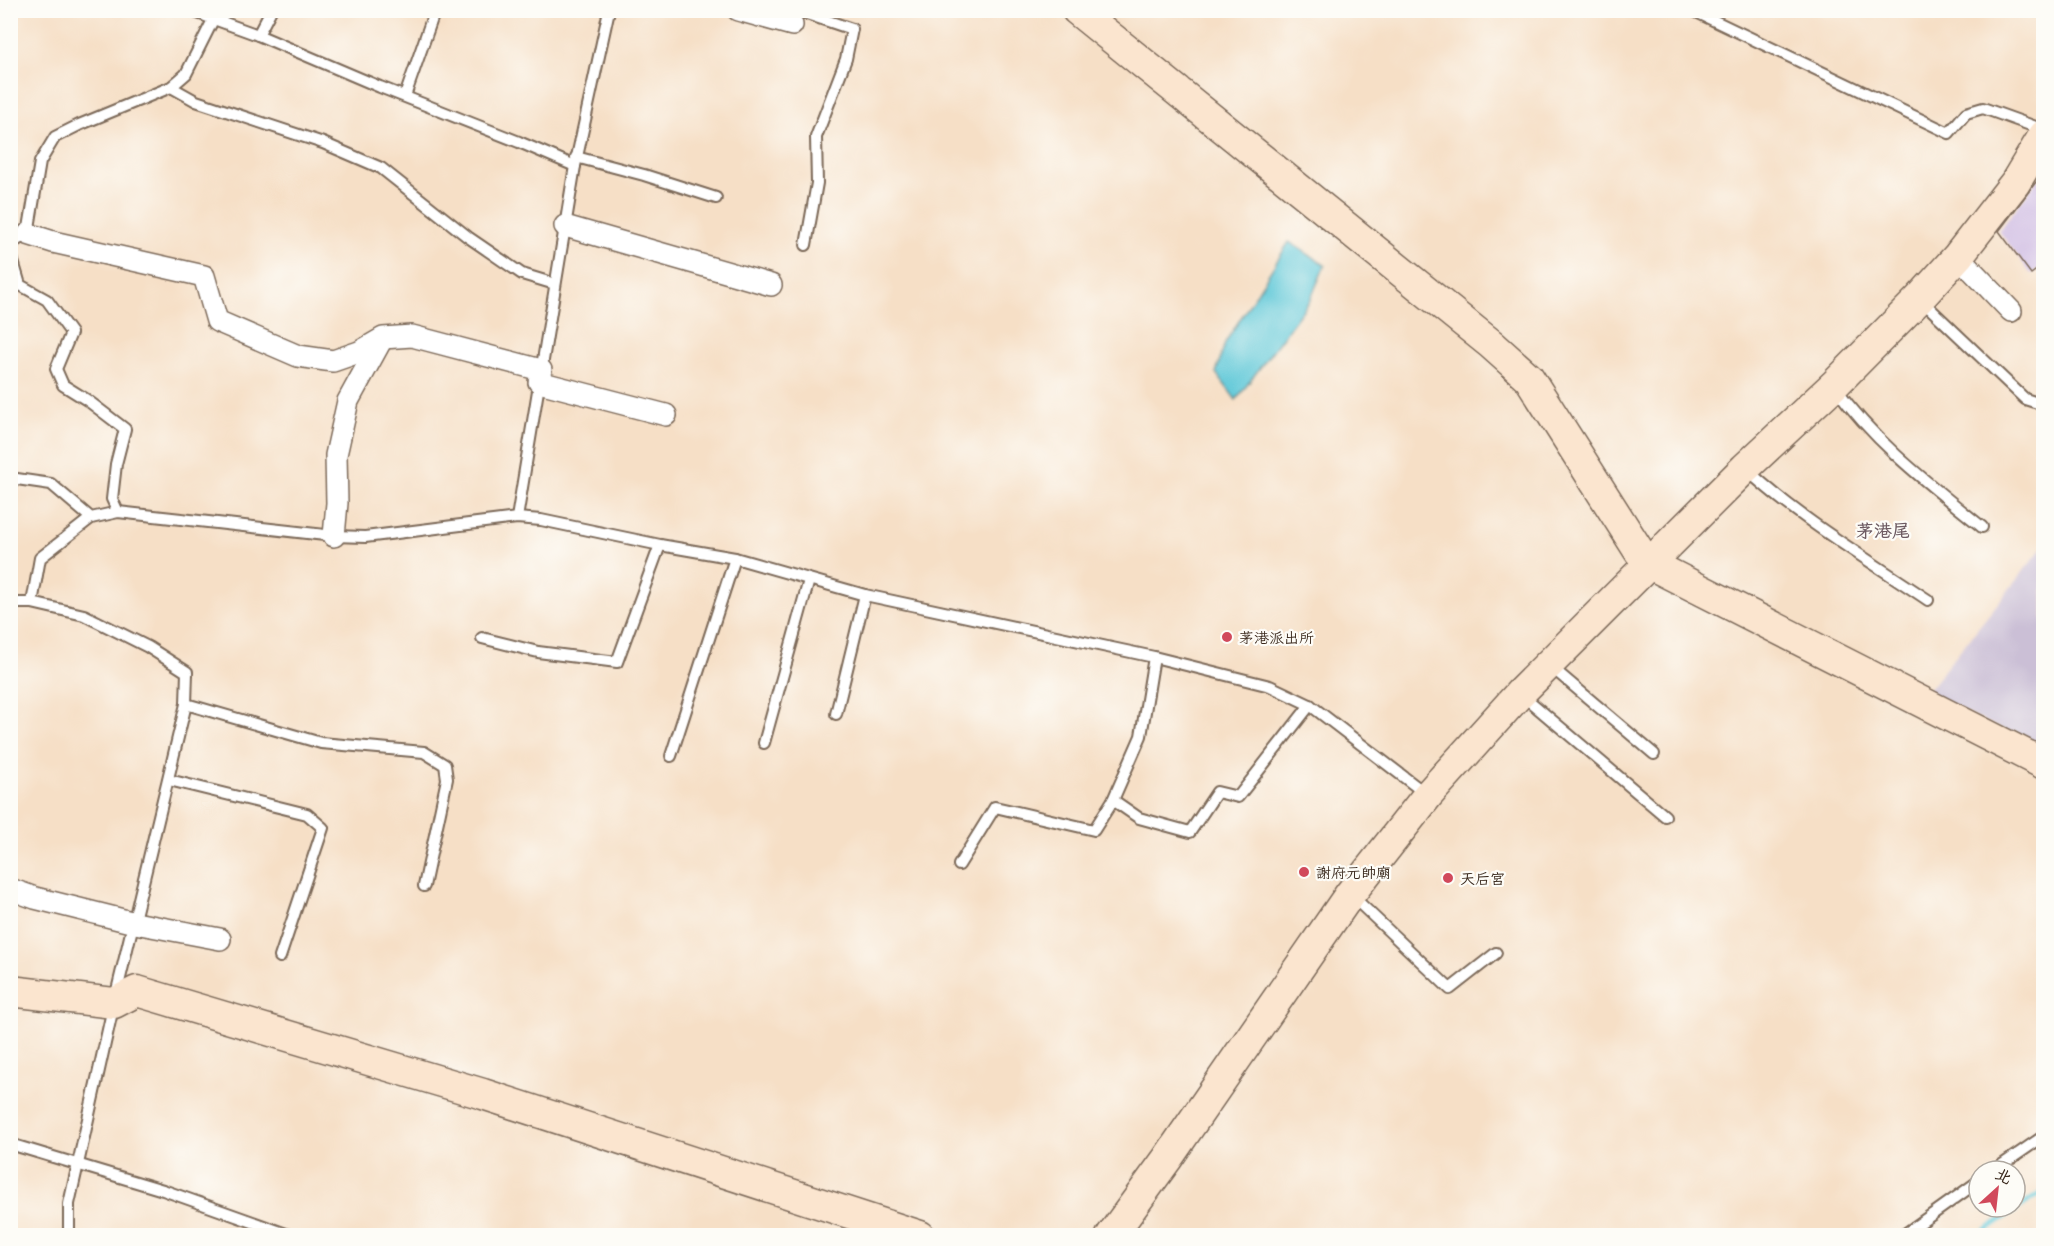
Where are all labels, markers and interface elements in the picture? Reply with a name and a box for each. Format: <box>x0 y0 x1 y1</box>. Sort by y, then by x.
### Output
district label: 茅港尾 <box>1856 518 1910 542</box>
place label: 茅港派出所 <box>1239 627 1314 647</box>
marker: 茅港派出所 <box>1220 630 1234 644</box>
place label: 謝府元帥廟 <box>1316 862 1391 882</box>
marker: 謝府元帥廟 <box>1297 865 1311 879</box>
place label: 天后宮 <box>1460 868 1505 888</box>
marker: 天后宮 <box>1441 871 1455 885</box>
north arrow <box>1967 1159 2027 1219</box>
text: 北 <box>1992 1162 2016 1188</box>

